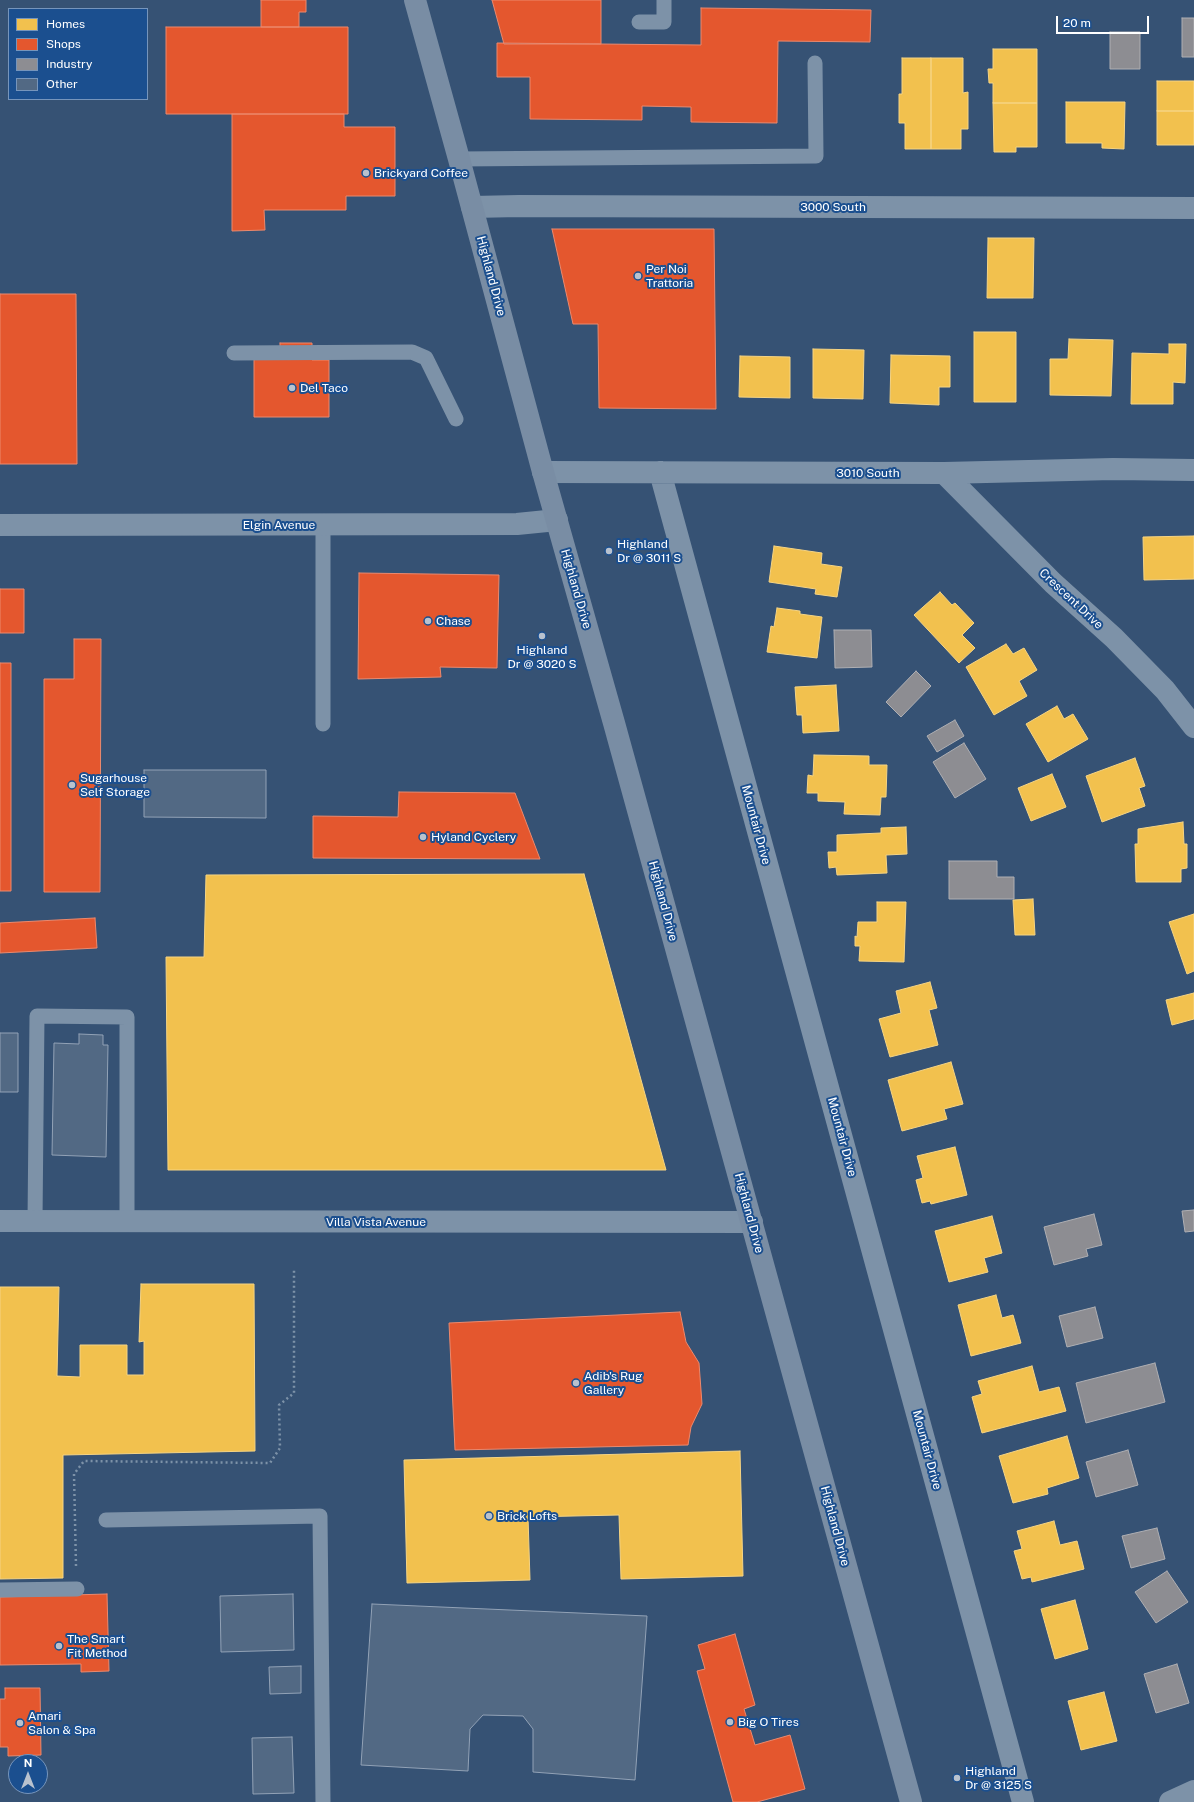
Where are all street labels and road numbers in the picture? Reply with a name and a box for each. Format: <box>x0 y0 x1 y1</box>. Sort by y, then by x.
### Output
street label: 3000 South <box>800 200 866 214</box>
street label: Highland Drive <box>473 234 509 318</box>
street label: 3010 South <box>836 466 900 480</box>
street label: Elgin Avenue <box>243 518 315 532</box>
street label: Highland Drive <box>558 547 594 631</box>
street label: Crescent Drive <box>1036 566 1106 632</box>
street label: Mountair Drive <box>738 784 774 866</box>
street label: Highland Drive <box>645 859 681 943</box>
street label: Mountair Drive <box>824 1096 860 1178</box>
street label: Highland Drive <box>731 1171 767 1255</box>
street label: Villa Vista Avenue <box>326 1215 426 1229</box>
street label: Mountair Drive <box>909 1409 945 1491</box>
street label: Highland Drive <box>817 1484 853 1568</box>

